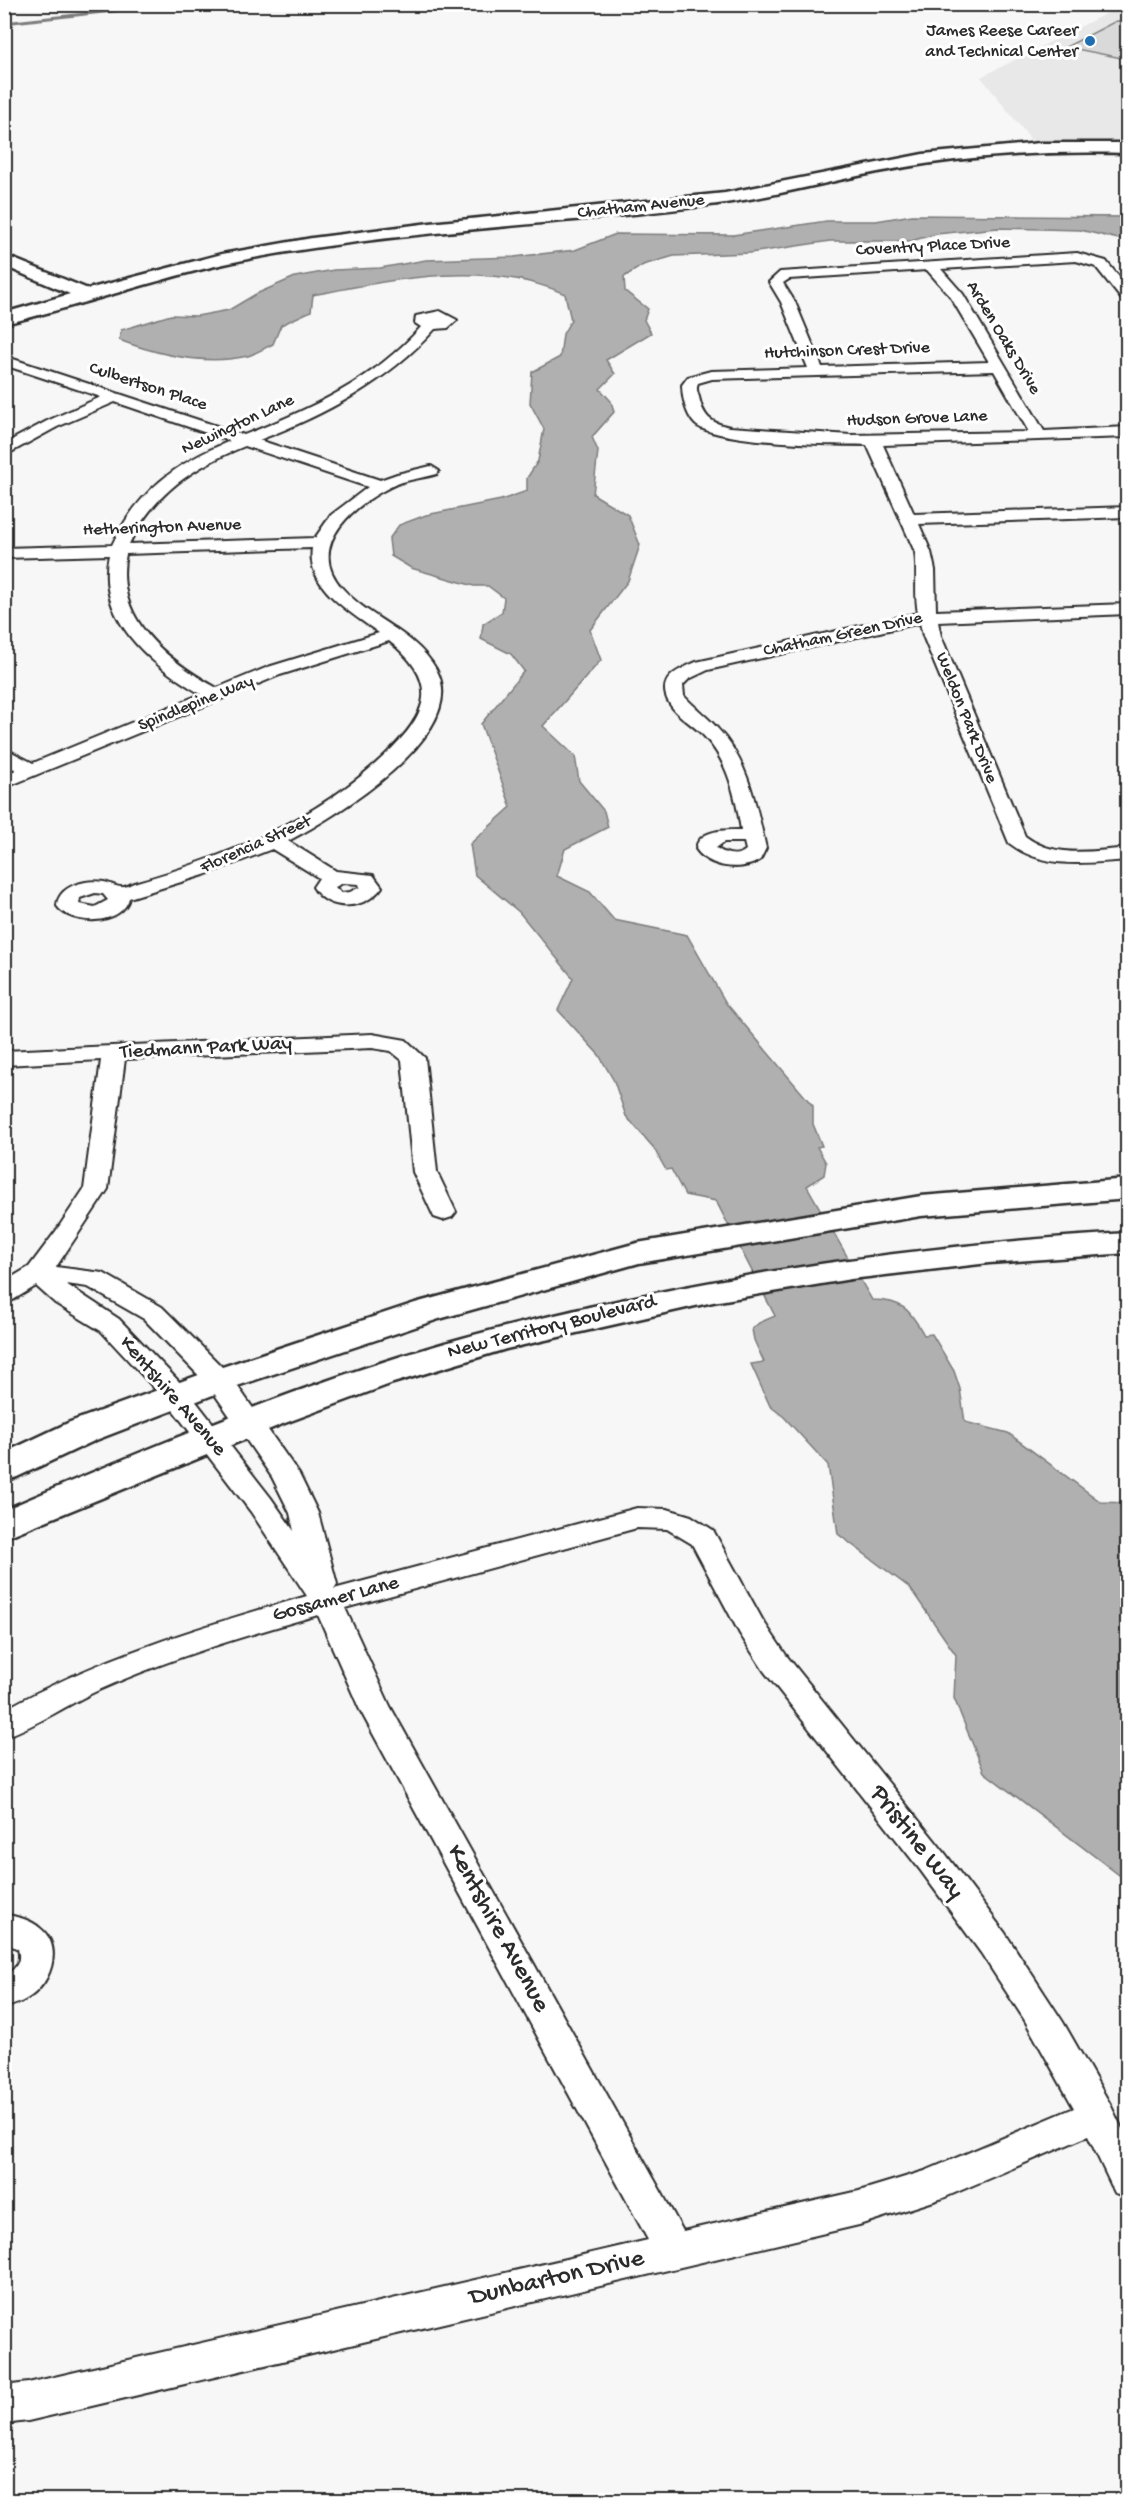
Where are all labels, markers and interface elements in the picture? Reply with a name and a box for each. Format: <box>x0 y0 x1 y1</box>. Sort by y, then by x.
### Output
place label: James Reese Career and Technical Center <box>925 21 1080 63</box>
marker: James Reese Career and Technical Center <box>1083 34 1097 48</box>
street label: Chatham Avenue <box>576 190 706 224</box>
street label: Coventry Place Drive <box>855 232 1011 262</box>
street label: Arden Oaks Drive <box>961 277 1045 399</box>
street label: Hutchinson Crest Drive <box>764 338 931 364</box>
street label: Culbertson Place <box>86 358 210 416</box>
street label: Newington Lane <box>178 389 298 460</box>
street label: Hudson Grove Lane <box>846 406 989 432</box>
street label: Hetherington Avenue <box>82 515 242 541</box>
street label: Chatham Green Drive <box>762 608 925 662</box>
street label: Weldon Park Drive <box>930 650 1002 787</box>
street label: Spindlepine Way <box>135 671 257 737</box>
street label: Florencia Street <box>196 811 316 879</box>
street label: Tiedmann Park Way <box>118 1032 293 1066</box>
street label: New Territory Boulevard <box>445 1290 660 1366</box>
street label: Kentshire Avenue <box>113 1332 232 1463</box>
street label: Gossamer Lane <box>270 1571 403 1629</box>
street label: Pristine Way <box>861 1779 970 1906</box>
street label: Kentshire Avenue <box>438 1840 556 2019</box>
street label: Dunbarton Drive <box>465 2244 648 2315</box>

